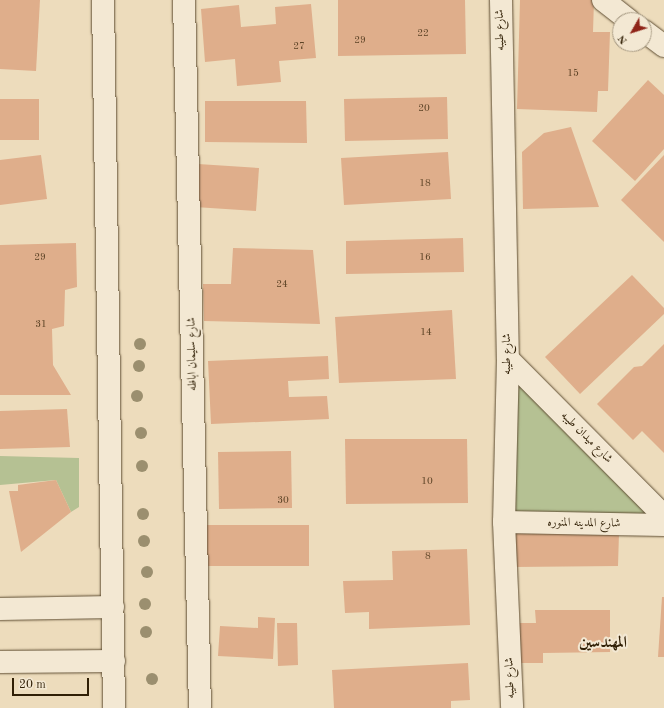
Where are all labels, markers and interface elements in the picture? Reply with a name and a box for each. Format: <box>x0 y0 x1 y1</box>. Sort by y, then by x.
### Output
street label: شارع طيبه <box>493 9 509 51</box>
north arrow <box>612 12 652 52</box>
house number: 22 <box>417 28 429 40</box>
text: N <box>616 33 630 46</box>
house number: 29 <box>354 35 366 47</box>
house number: 27 <box>293 41 305 53</box>
house number: 15 <box>567 68 579 80</box>
house number: 20 <box>418 103 430 115</box>
house number: 18 <box>419 178 431 190</box>
house number: 29 <box>34 252 46 264</box>
house number: 16 <box>419 252 431 264</box>
house number: 24 <box>276 279 288 291</box>
street label: شارع سليمان اباظه <box>185 317 201 391</box>
house number: 31 <box>35 319 47 331</box>
house number: 14 <box>420 327 432 339</box>
street label: شارع طيبه <box>501 333 515 375</box>
street label: شارع ميدان طيبه <box>557 409 615 467</box>
house number: 10 <box>421 476 433 488</box>
house number: 30 <box>277 495 289 507</box>
street label: شارع المدينه المنوره <box>547 516 621 532</box>
house number: 8 <box>425 551 431 563</box>
district label: المهندسين <box>579 633 627 653</box>
street label: شارع طيبه <box>503 657 519 699</box>
scale bar <box>14 670 91 696</box>
text: 20 m <box>19 679 46 691</box>

